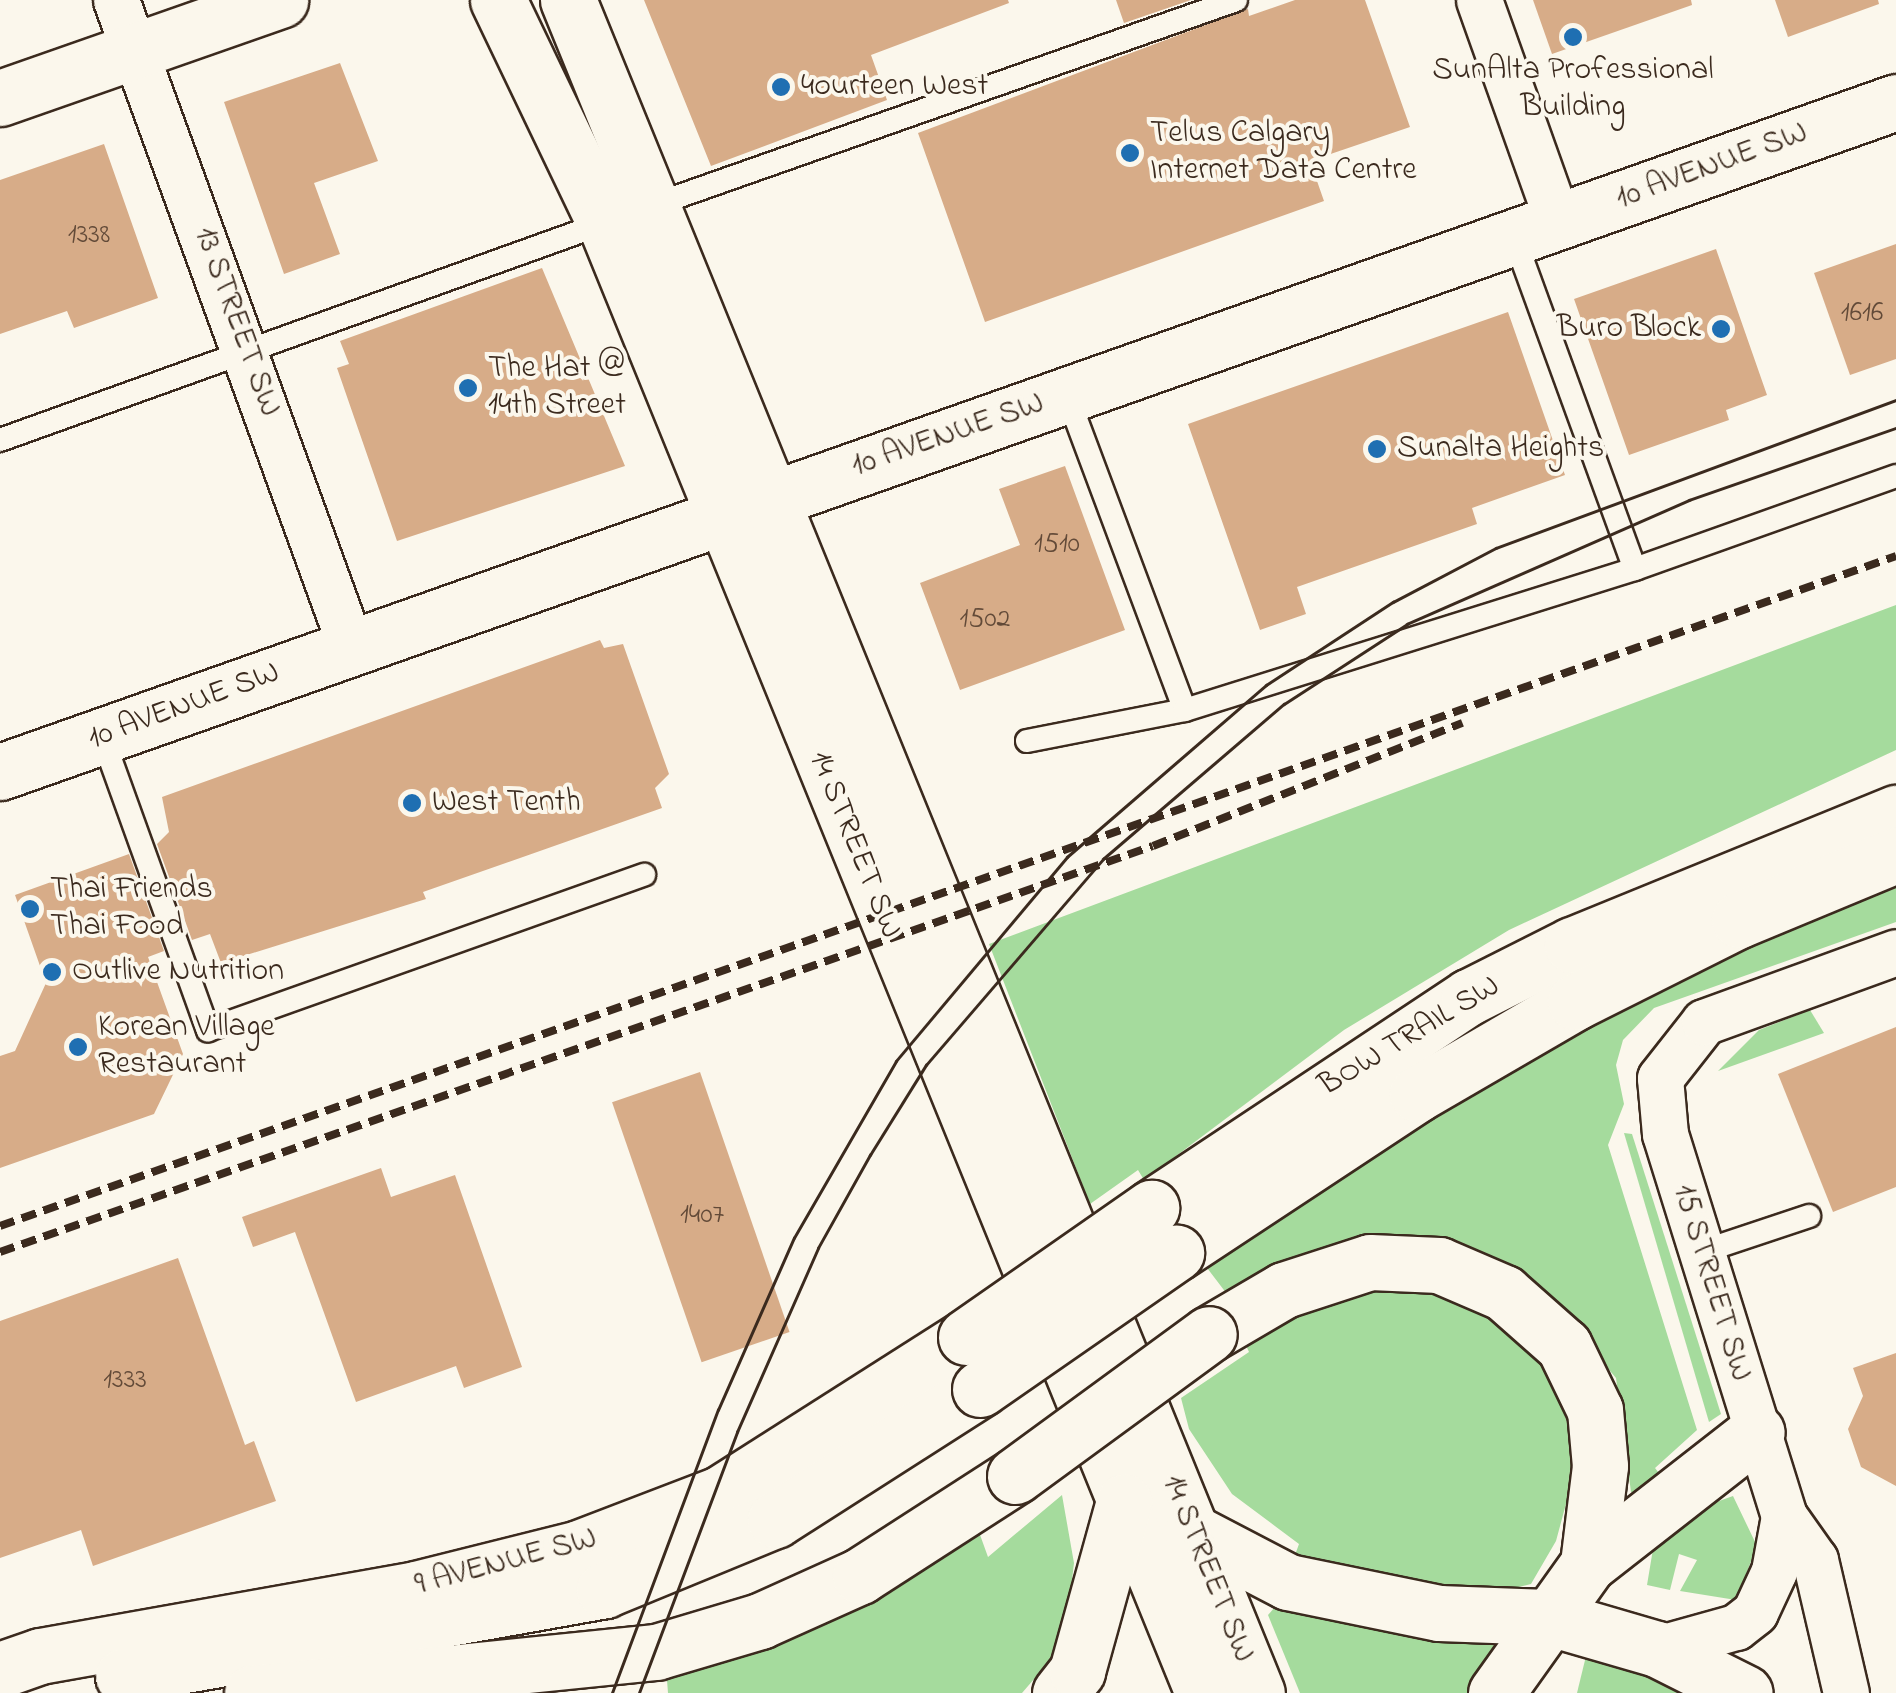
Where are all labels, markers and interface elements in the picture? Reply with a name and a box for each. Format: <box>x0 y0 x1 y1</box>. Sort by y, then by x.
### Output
marker: SunAlta Professional Building <box>1562 26 1584 48</box>
place label: SunAlta Professional Building <box>1432 53 1714 128</box>
place label: 4ourteen West <box>801 68 988 106</box>
marker: 4ourteen West <box>770 76 792 98</box>
street label: 10 AVENUE SW <box>1611 115 1813 219</box>
place label: Telus Calgary Internet Data Centre <box>1150 116 1417 191</box>
marker: Telus Calgary Internet Data Centre <box>1119 142 1141 164</box>
house number: 1338 <box>68 219 110 253</box>
street label: 13 STREET SW <box>184 222 288 422</box>
house number: 1616 <box>1841 297 1883 331</box>
place label: Buro Block <box>1557 310 1701 348</box>
marker: Buro Block <box>1710 318 1732 340</box>
place label: The Hat @ 14th Street <box>488 351 626 426</box>
marker: The Hat @ 14th Street <box>457 377 479 399</box>
street label: 10 AVENUE SW <box>847 385 1049 487</box>
place label: Sunalta Heights <box>1397 430 1604 468</box>
marker: Sunalta Heights <box>1366 438 1388 460</box>
house number: 1510 <box>1034 528 1080 562</box>
house number: 1502 <box>960 603 1010 637</box>
street label: 10 AVENUE SW <box>83 655 285 759</box>
street label: 14 STREET SW <box>799 746 909 944</box>
place label: West Tenth <box>432 784 581 822</box>
marker: West Tenth <box>401 792 423 814</box>
place label: Thai Friends Thai Food <box>50 872 213 947</box>
marker: Thai Friends Thai Food <box>19 898 41 920</box>
place label: Outlive Nutrition <box>72 953 284 991</box>
marker: Outlive Nutrition <box>41 961 63 983</box>
street label: BOW TRAIL SW <box>1313 968 1507 1106</box>
place label: Korean Village Restaurant <box>98 1010 275 1085</box>
marker: Korean Village Restaurant <box>67 1036 89 1058</box>
street label: 15 STREET SW <box>1663 1180 1759 1386</box>
house number: 1407 <box>680 1199 724 1233</box>
house number: 1333 <box>103 1364 147 1398</box>
street label: 14 STREET SW <box>1152 1470 1262 1668</box>
street label: 9 AVENUE SW <box>411 1520 601 1606</box>

